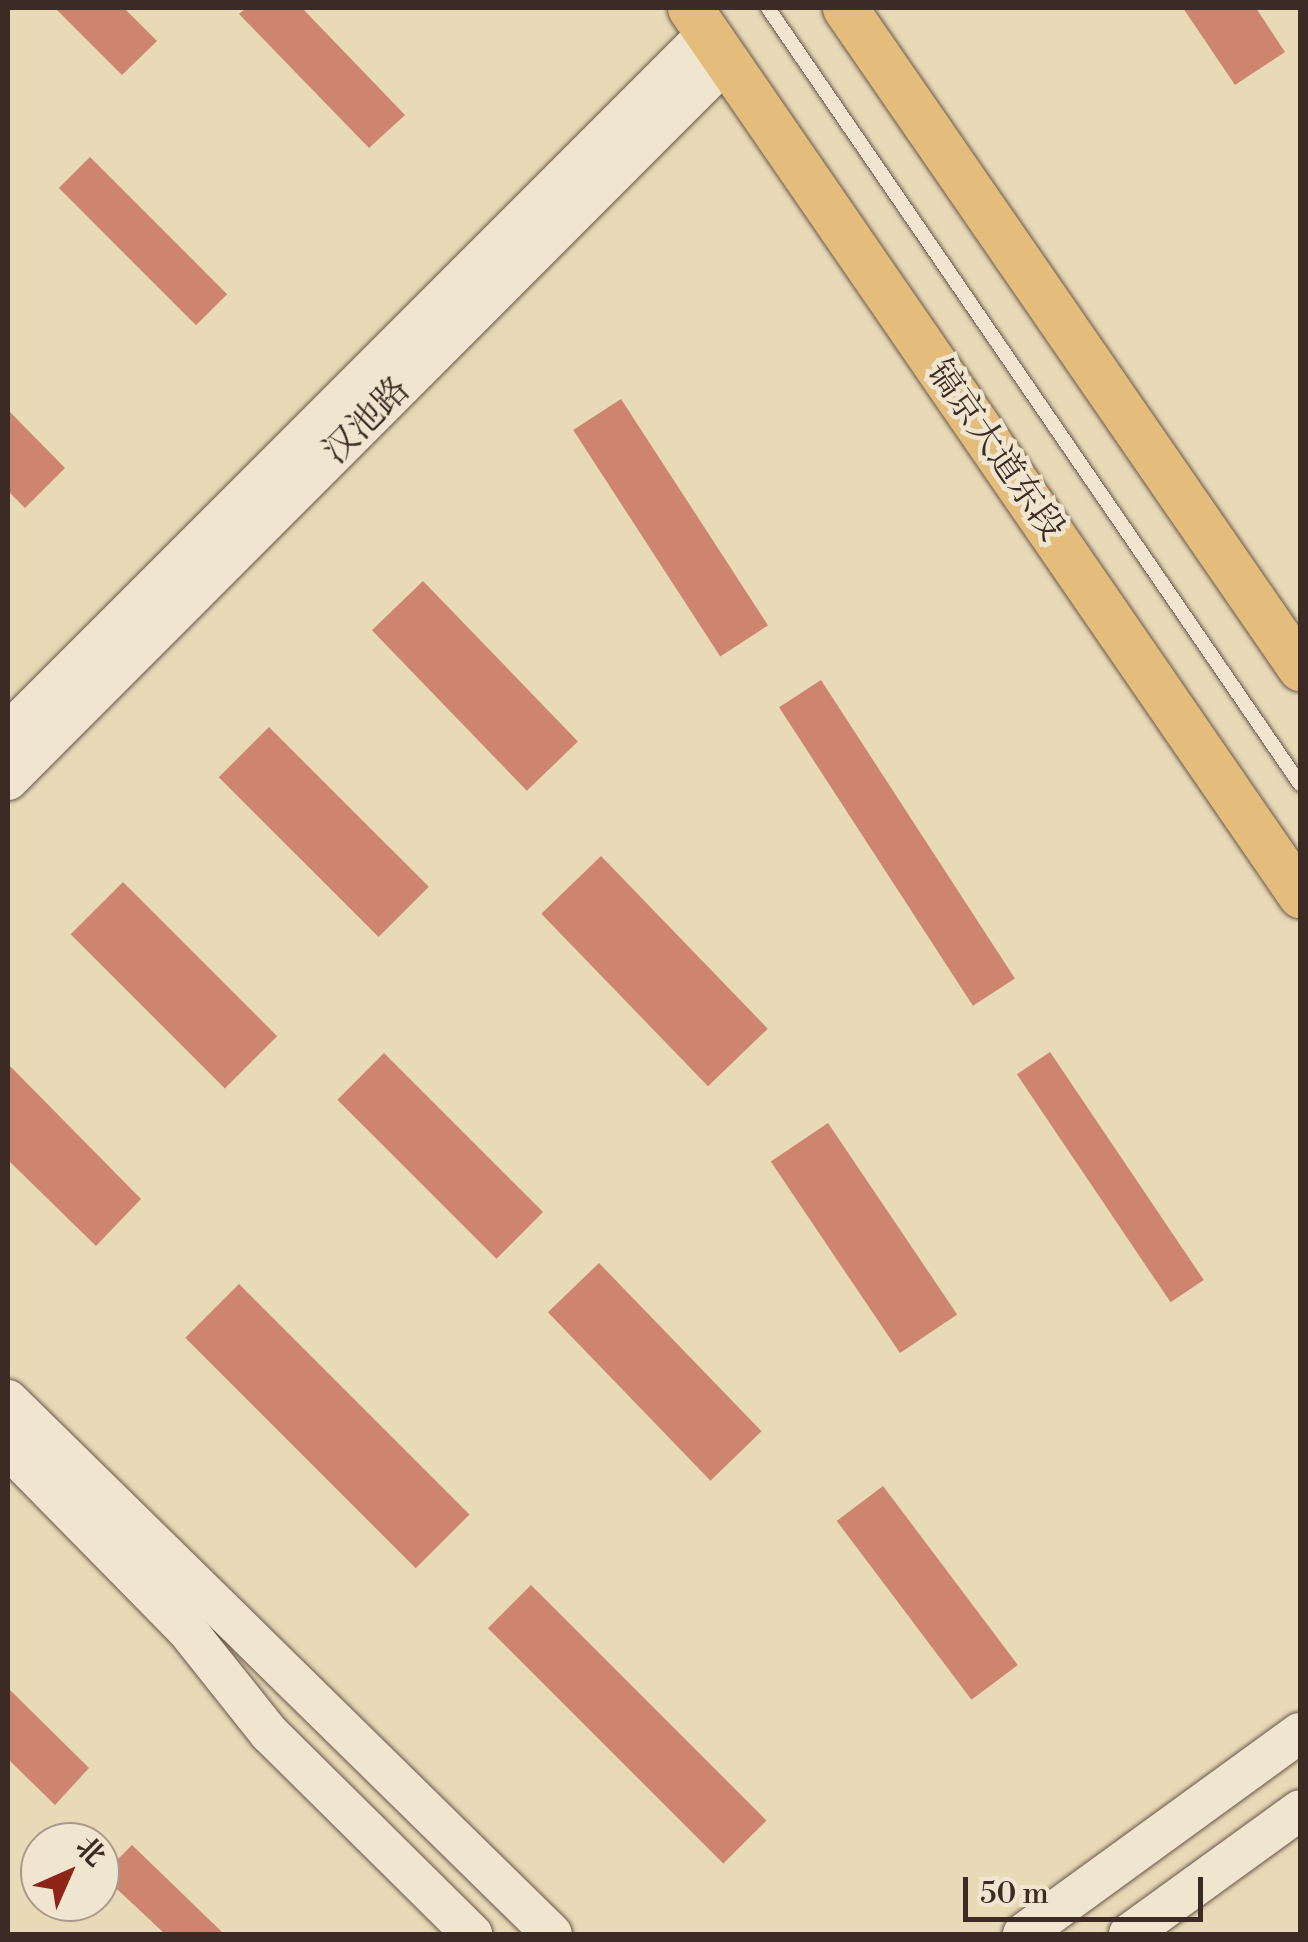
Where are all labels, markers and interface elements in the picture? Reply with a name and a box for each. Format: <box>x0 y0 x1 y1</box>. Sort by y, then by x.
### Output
street label: 镐京大道东段 <box>918 353 1072 549</box>
street label: 汉池路 <box>315 369 419 473</box>
north arrow <box>20 1822 120 1922</box>
text: 北 <box>68 1830 112 1874</box>
scale bar <box>968 1857 1208 1919</box>
text: 50 m <box>980 1875 1049 1913</box>

